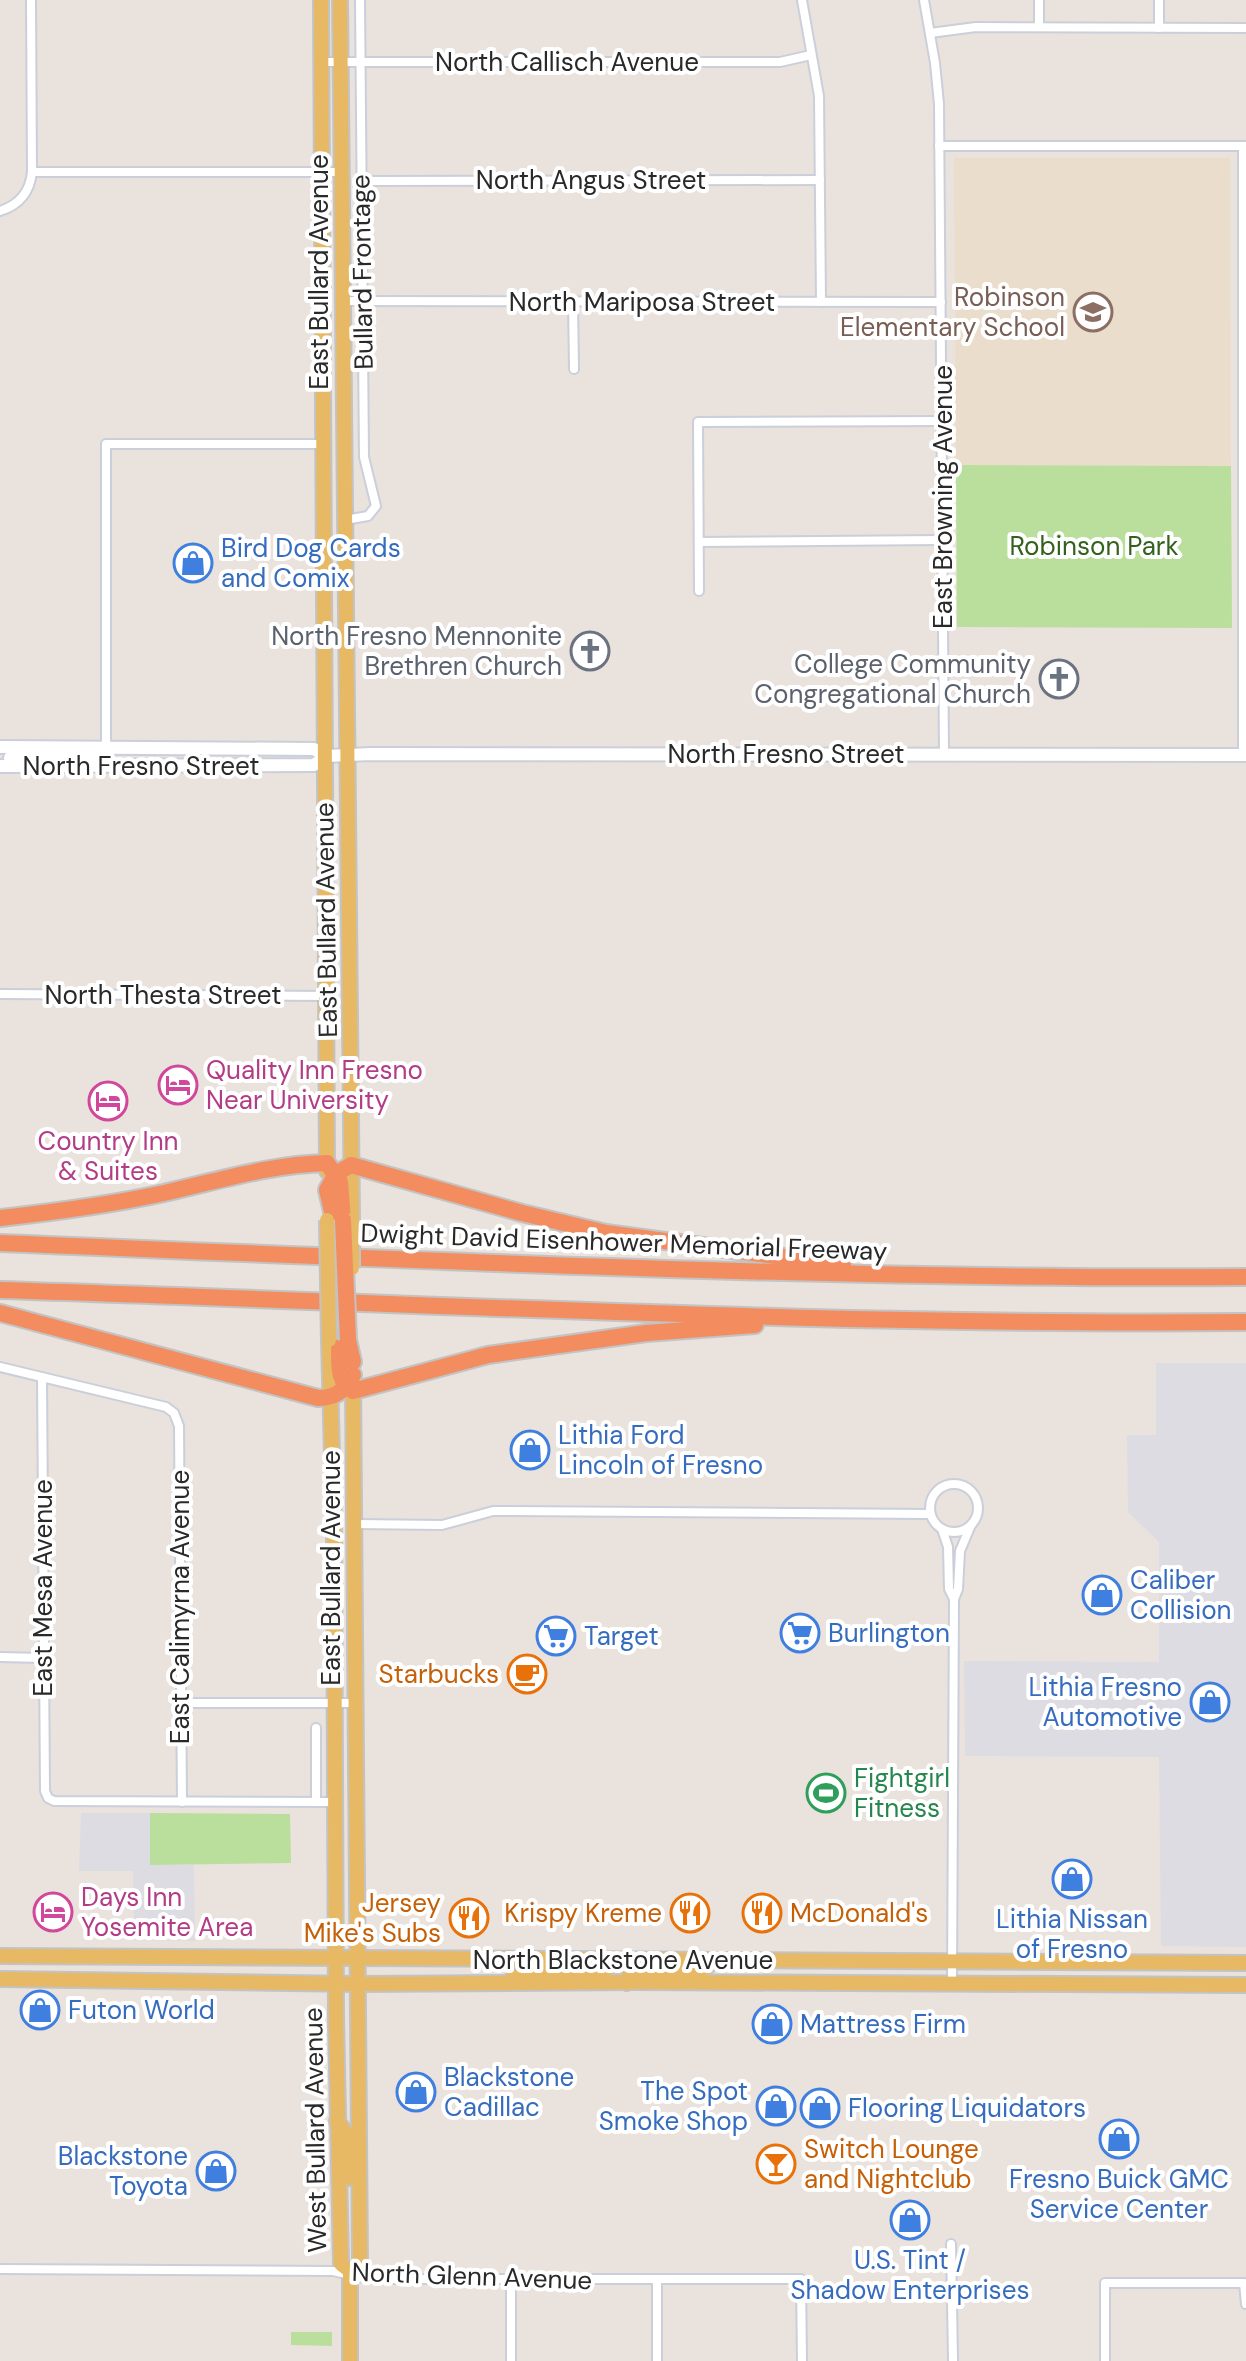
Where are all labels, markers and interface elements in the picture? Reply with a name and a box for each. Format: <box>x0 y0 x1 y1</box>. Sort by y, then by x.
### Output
street label: North Callisch Avenue <box>435 45 699 79</box>
street label: East Bullard Avenue <box>302 154 336 390</box>
street label: North Angus Street <box>476 163 706 197</box>
street label: Bullard Frontage <box>343 174 381 370</box>
place label: Robinson Elementary School <box>840 280 1065 344</box>
street label: North Mariposa Street <box>509 285 775 319</box>
school or university icon: Robinson Elementary School <box>1072 291 1114 333</box>
street label: East Browning Avenue <box>926 365 960 629</box>
park label: Robinson Park <box>1009 529 1179 563</box>
place label: Bird Dog Cards and Comix <box>221 531 401 595</box>
shop icon: Bird Dog Cards and Comix <box>172 542 214 584</box>
place label: North Fresno Mennonite Brethren Church <box>271 619 562 683</box>
church icon: North Fresno Mennonite Brethren Church <box>569 630 611 672</box>
place label: College Community Congregational Church <box>754 647 1031 711</box>
church icon: College Community Congregational Church <box>1038 658 1080 700</box>
street label: North Fresno Street <box>668 737 904 771</box>
street label: North Fresno Street <box>23 749 259 783</box>
street label: East Bullard Avenue <box>307 802 345 1038</box>
street label: North Thesta Street <box>45 978 281 1012</box>
place label: Quality Inn Fresno Near University <box>206 1053 423 1117</box>
hotel icon: Quality Inn Fresno Near University <box>157 1064 199 1106</box>
hotel icon: Country Inn & Suites <box>87 1080 129 1122</box>
place label: Country Inn & Suites <box>38 1124 179 1188</box>
street label: Dwight David Eisenhower Memorial Freeway <box>360 1216 888 1268</box>
place label: Lithia Ford Lincoln of Fresno <box>558 1418 763 1482</box>
shop icon: Lithia Ford Lincoln of Fresno <box>509 1429 551 1471</box>
street label: East Bullard Avenue <box>314 1450 348 1686</box>
street label: East Calimyrna Avenue <box>163 1470 197 1744</box>
street label: East Mesa Avenue <box>26 1479 60 1697</box>
place label: Caliber Collision <box>1130 1563 1232 1627</box>
shop icon: Caliber Collision <box>1081 1574 1123 1616</box>
supermarket icon: Burlington <box>779 1612 821 1654</box>
supermarket icon: Target <box>535 1615 577 1657</box>
place label: Burlington <box>828 1616 950 1650</box>
place label: Target <box>584 1619 659 1653</box>
cafe icon: Starbucks <box>506 1653 548 1695</box>
place label: Starbucks <box>379 1657 499 1691</box>
place label: Lithia Fresno Automotive <box>1028 1670 1182 1734</box>
shop icon: Lithia Fresno Automotive <box>1189 1681 1231 1723</box>
place label: Fightgirl Fitness <box>854 1761 950 1825</box>
sports icon: Fightgirl Fitness <box>805 1772 847 1814</box>
shop icon: Lithia Nissan of Fresno <box>1051 1858 1093 1900</box>
place label: Days Inn Yosemite Area <box>81 1880 253 1944</box>
place label: Jersey Mike's Subs <box>304 1886 441 1950</box>
hotel icon: Days Inn Yosemite Area <box>32 1891 74 1933</box>
restaurant icon: Krispy Kreme <box>669 1892 711 1934</box>
restaurant icon: McDonald's <box>741 1892 783 1934</box>
place label: Krispy Kreme <box>504 1896 662 1930</box>
place label: McDonald's <box>790 1896 928 1930</box>
restaurant icon: Jersey Mike's Subs <box>448 1897 490 1939</box>
place label: Lithia Nissan of Fresno <box>996 1902 1148 1966</box>
street label: North Blackstone Avenue <box>473 1943 773 1977</box>
shop icon: Futon World <box>19 1989 61 2031</box>
place label: Futon World <box>68 1993 215 2027</box>
shop icon: Mattress Firm <box>751 2003 793 2045</box>
street label: West Bullard Avenue <box>296 2007 334 2253</box>
place label: Mattress Firm <box>800 2007 966 2041</box>
place label: Blackstone Cadillac <box>444 2060 574 2124</box>
shop icon: Blackstone Cadillac <box>395 2071 437 2113</box>
place label: The Spot Smoke Shop <box>599 2074 748 2138</box>
shop icon: The Spot Smoke Shop <box>755 2085 797 2127</box>
shop icon: Flooring Liquidators <box>799 2087 841 2129</box>
place label: Flooring Liquidators <box>848 2091 1086 2125</box>
shop icon: Fresno Buick GMC Service Center <box>1098 2118 1140 2160</box>
place label: Switch Lounge and Nightclub <box>804 2132 979 2196</box>
place label: Blackstone Toyota <box>58 2139 188 2203</box>
bar icon: Switch Lounge and Nightclub <box>755 2143 797 2185</box>
shop icon: Blackstone Toyota <box>195 2150 237 2192</box>
place label: Fresno Buick GMC Service Center <box>1009 2162 1229 2226</box>
shop icon: U.S. Tint / Shadow Enterprises <box>889 2199 931 2241</box>
place label: U.S. Tint / Shadow Enterprises <box>791 2243 1030 2307</box>
street label: North Glenn Avenue <box>351 2255 593 2297</box>

